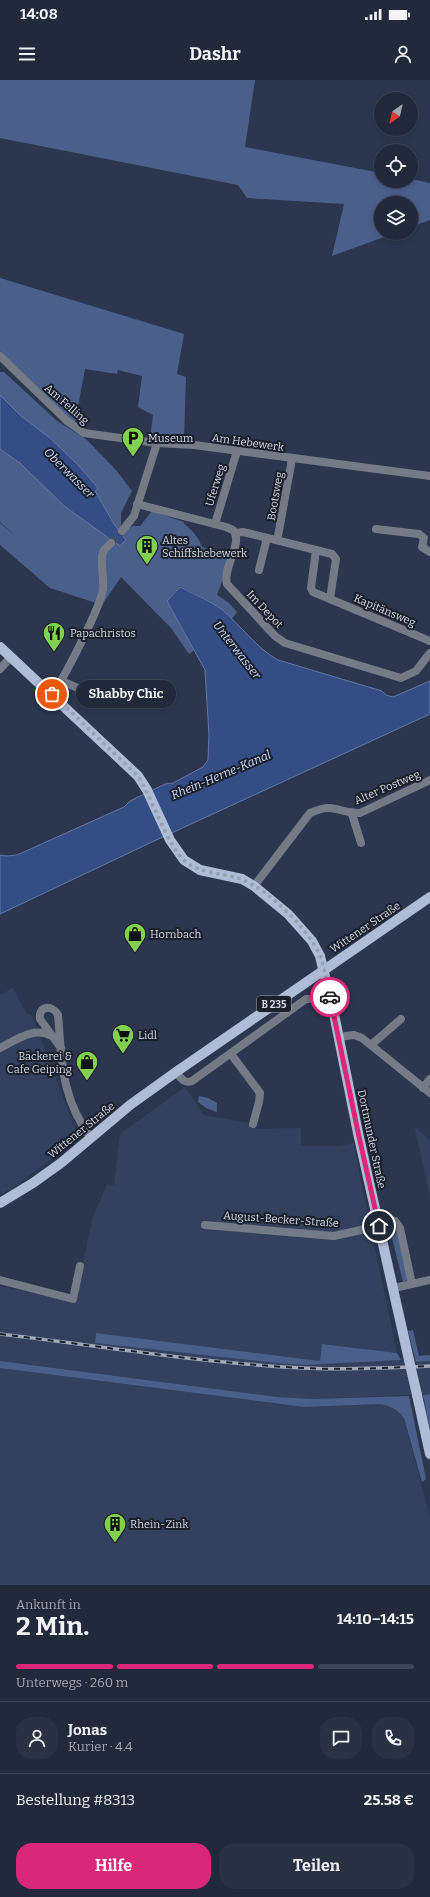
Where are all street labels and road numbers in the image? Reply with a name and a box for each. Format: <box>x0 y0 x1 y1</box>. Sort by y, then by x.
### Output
street label: Am Felling <box>42 382 92 427</box>
street label: Am Hebewerk <box>211 431 286 454</box>
street label: Uferweg <box>203 462 228 508</box>
street label: Bootsweg <box>265 471 286 522</box>
street label: Im Depot <box>244 588 286 631</box>
street label: Kapitänsweg <box>352 592 418 629</box>
street label: Alter Postweg <box>352 768 422 807</box>
street label: Wittener Straße <box>328 899 403 956</box>
road number: B 235 <box>257 996 291 1012</box>
street label: Dortmunder Straße <box>355 1088 388 1190</box>
street label: Wittener Straße <box>45 1100 117 1161</box>
street label: August-Becker-Straße <box>223 1209 339 1230</box>

